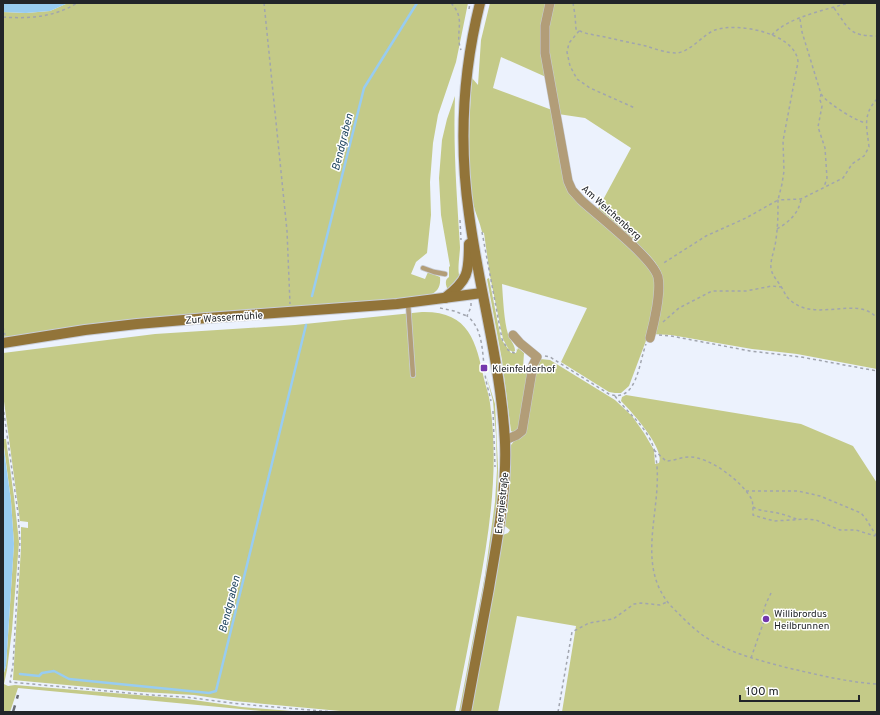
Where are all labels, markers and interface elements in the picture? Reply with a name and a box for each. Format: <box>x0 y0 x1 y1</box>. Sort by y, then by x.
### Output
water label: Bendgraben <box>329 112 357 172</box>
street label: Am Welchenberg <box>578 183 644 243</box>
street label: Zur Wassermühle <box>185 309 263 328</box>
marker: Kleinfelderhof <box>479 363 489 373</box>
place label: Kleinfelderhof <box>492 363 556 376</box>
street label: Energiestraße <box>493 472 512 535</box>
water label: Bendgraben <box>216 574 244 634</box>
place label: Willibrordus Heilbrunnen <box>774 608 829 633</box>
marker: Willibrordus Heilbrunnen <box>761 614 771 624</box>
scale bar <box>740 677 859 703</box>
text: 100 m <box>746 684 779 700</box>

